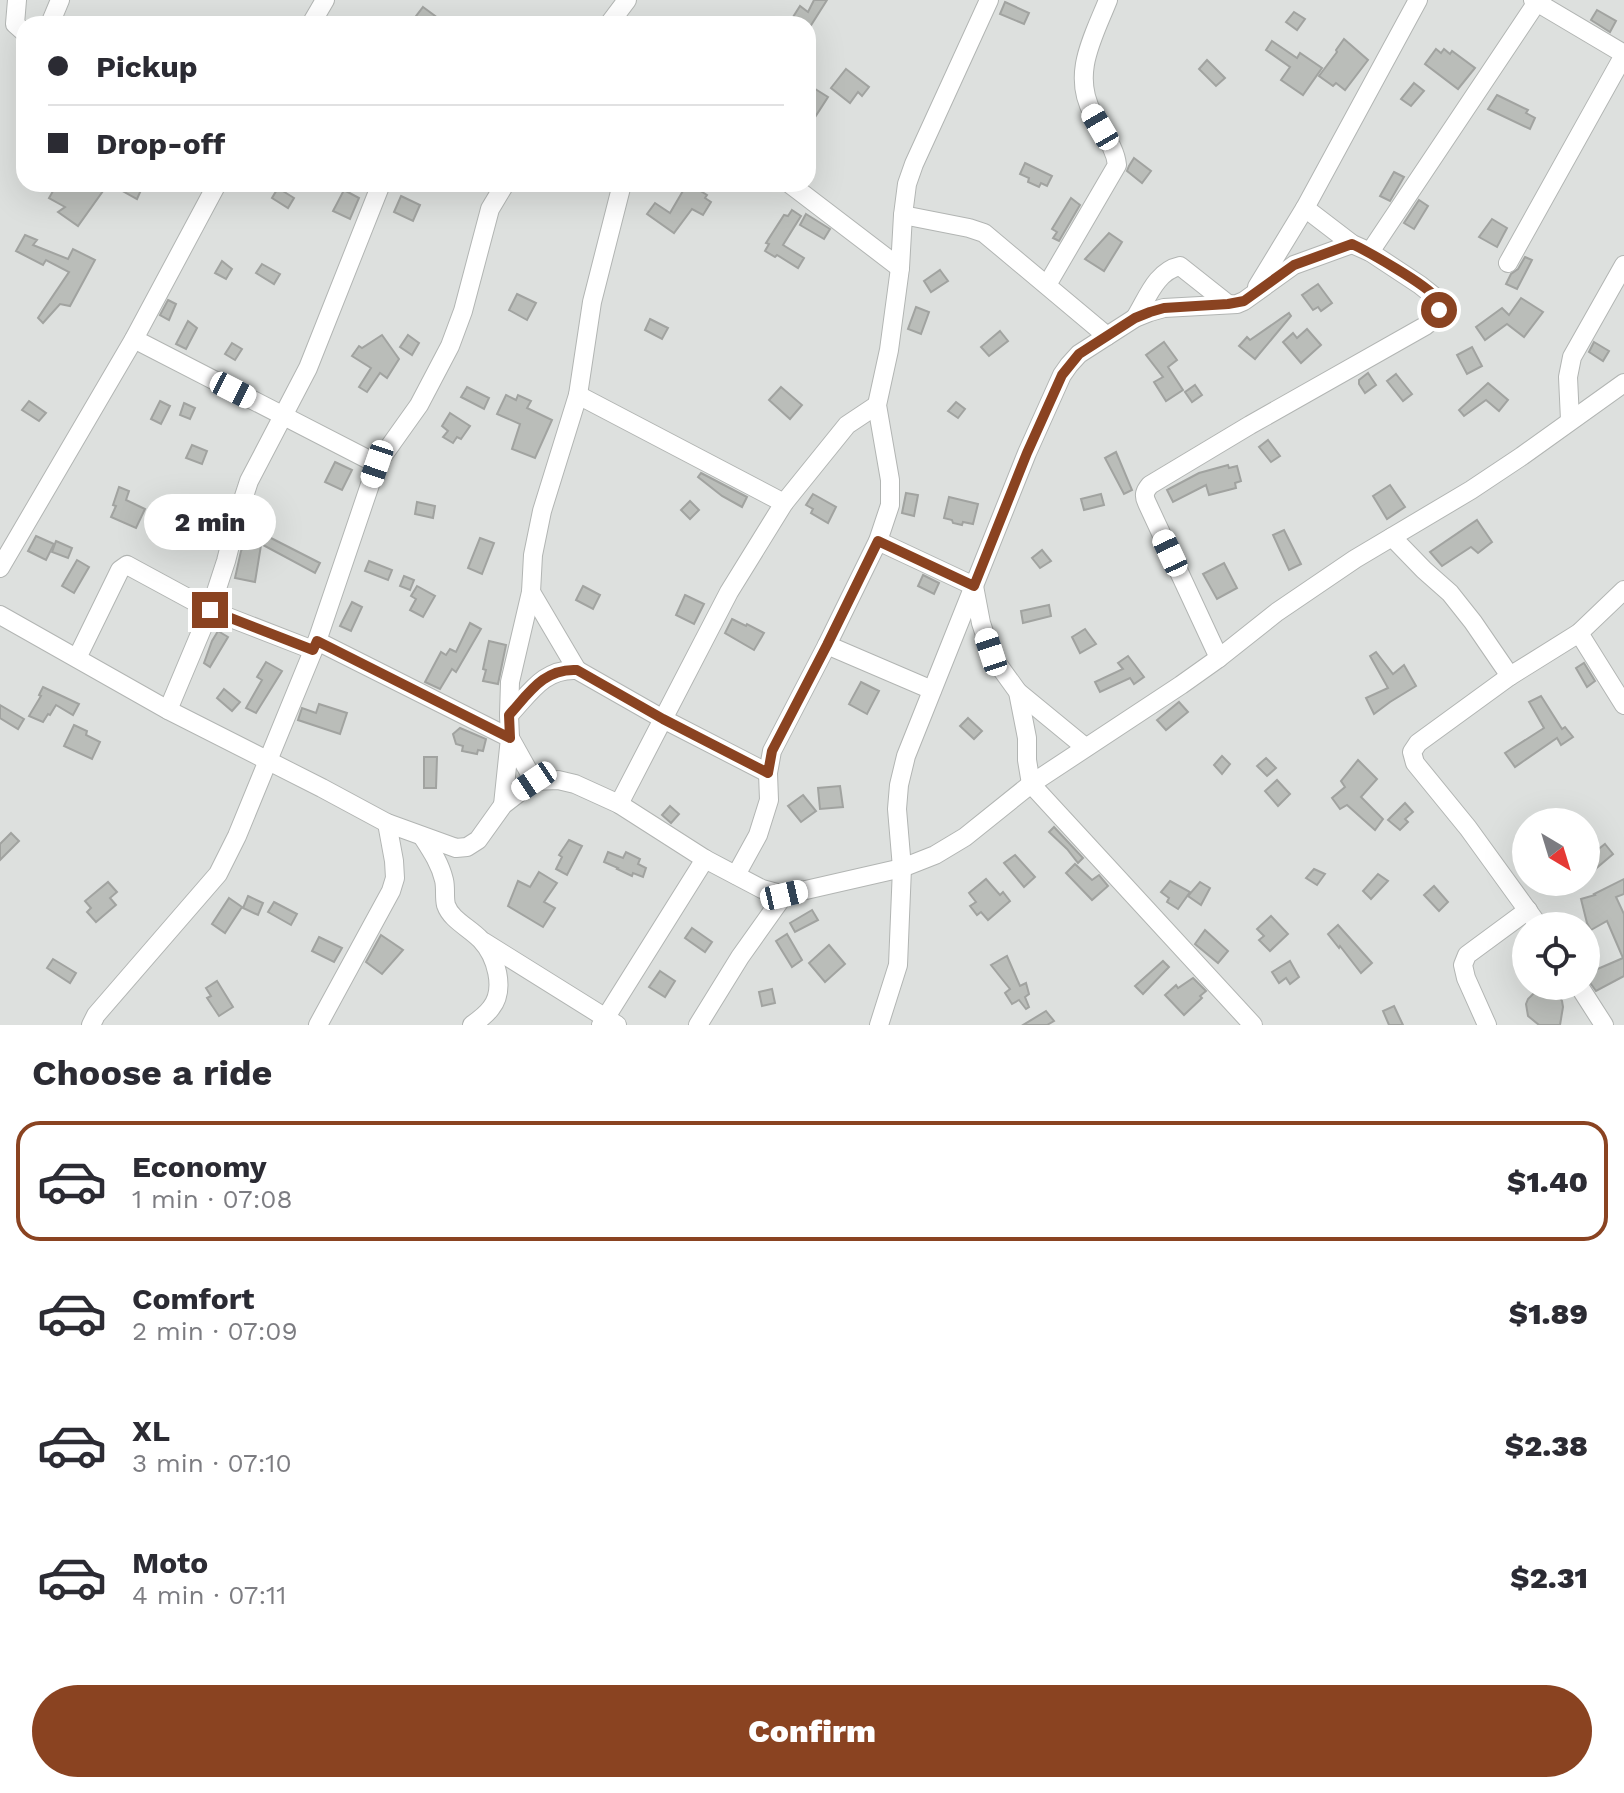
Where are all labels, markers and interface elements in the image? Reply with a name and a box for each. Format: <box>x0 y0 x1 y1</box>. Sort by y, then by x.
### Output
text: Pickup <box>96 49 198 84</box>
car <box>1078 100 1122 154</box>
text: Drop-off <box>96 126 225 161</box>
route start <box>1421 292 1457 328</box>
car <box>206 368 260 412</box>
car <box>358 437 396 491</box>
callout: 2 min <box>144 494 276 550</box>
text: 2 min <box>175 507 245 537</box>
car <box>1149 526 1191 580</box>
route end <box>192 592 228 628</box>
car <box>972 625 1010 679</box>
car <box>507 758 561 804</box>
north arrow <box>1512 808 1600 896</box>
map controls <box>1512 808 1600 1000</box>
car <box>758 878 810 912</box>
button: locate <box>1512 912 1600 1000</box>
text: Choose a ride <box>32 1052 272 1094</box>
icon: car <box>36 1145 108 1217</box>
text: Economy <box>132 1149 267 1184</box>
text: $1.40 <box>1507 1164 1588 1199</box>
text: 1 min · 07:08 <box>132 1184 293 1214</box>
icon: car <box>36 1277 108 1349</box>
text: Comfort <box>132 1281 254 1316</box>
text: $1.89 <box>1509 1296 1588 1331</box>
text: 2 min · 07:09 <box>132 1316 298 1346</box>
icon: car <box>36 1409 108 1481</box>
text: XL <box>132 1413 170 1448</box>
text: $2.38 <box>1505 1428 1588 1463</box>
text: 3 min · 07:10 <box>132 1448 292 1478</box>
icon: car <box>36 1541 108 1613</box>
text: Moto <box>132 1545 208 1580</box>
text: $2.31 <box>1510 1560 1588 1595</box>
text: 4 min · 07:11 <box>132 1580 286 1610</box>
button: Confirm <box>32 1685 1592 1777</box>

